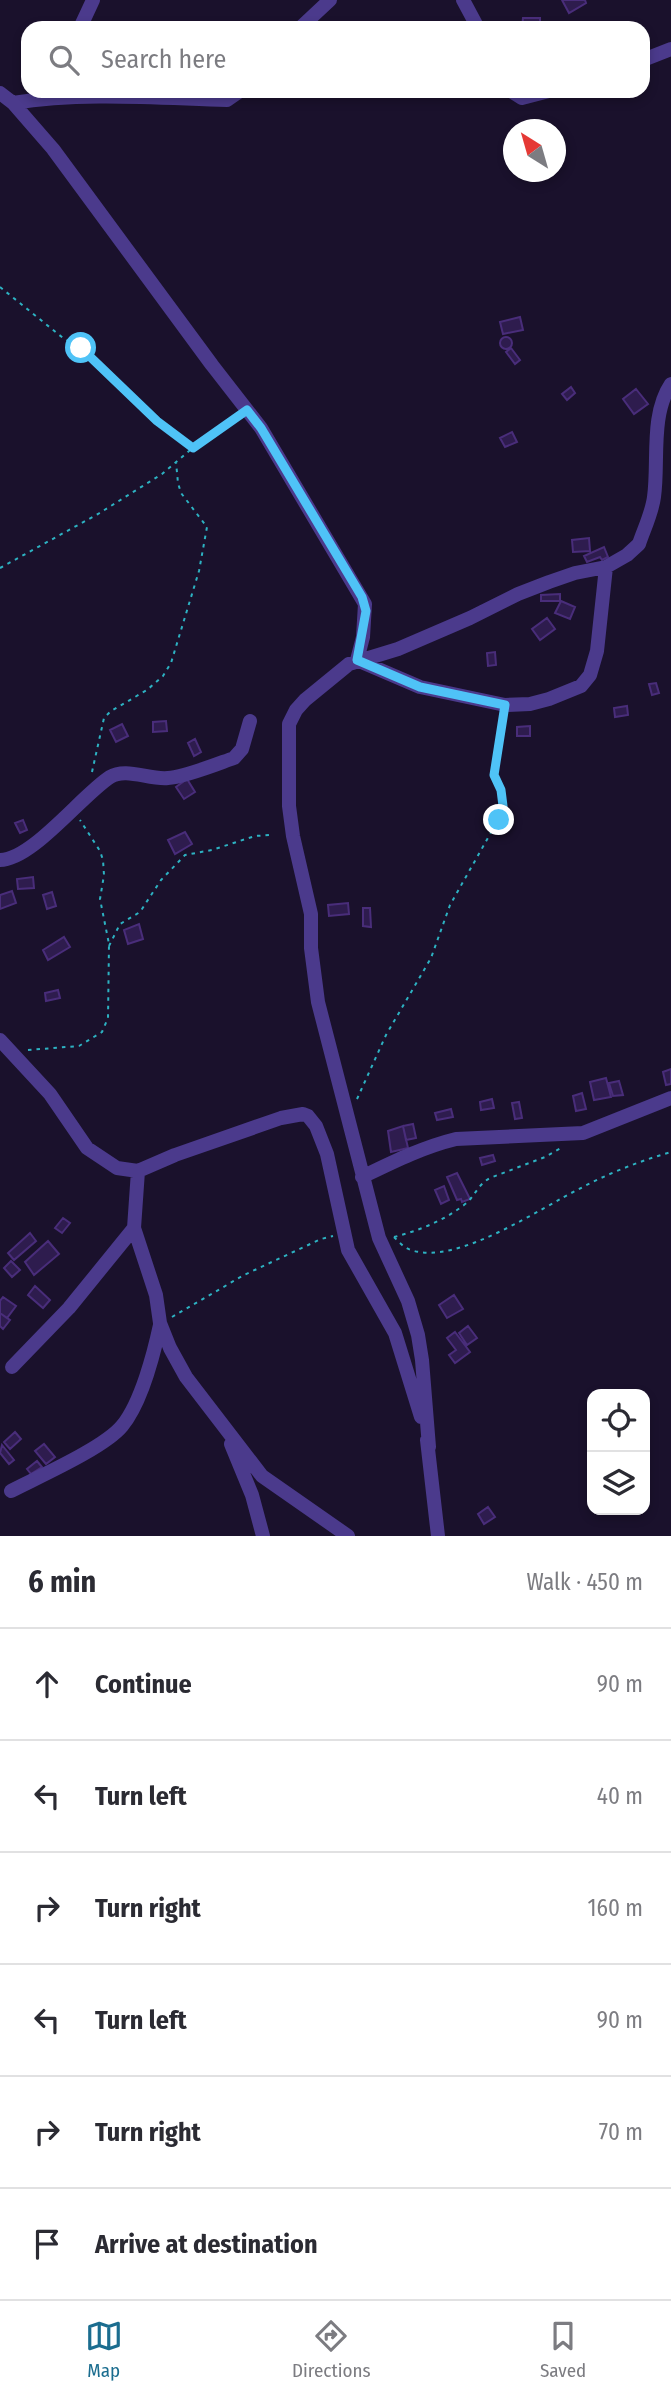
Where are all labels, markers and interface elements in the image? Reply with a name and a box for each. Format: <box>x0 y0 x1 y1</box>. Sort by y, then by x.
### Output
search box <box>21 21 650 98</box>
icon: search <box>45 41 83 79</box>
text: Search here <box>101 44 226 75</box>
north arrow <box>503 119 566 182</box>
route start <box>65 332 96 363</box>
route end <box>483 804 514 835</box>
map controls <box>587 1389 650 1515</box>
button: locate <box>587 1389 650 1452</box>
button: layers <box>587 1452 650 1515</box>
text: 6 min <box>28 1564 96 1600</box>
text: Walk · 450 m <box>526 1568 643 1596</box>
icon: ahead <box>28 1665 66 1703</box>
text: Continue <box>95 1669 192 1700</box>
text: 90 m <box>597 1670 643 1698</box>
icon: left <box>28 1777 66 1815</box>
text: Turn left <box>95 1781 187 1812</box>
text: 40 m <box>597 1782 643 1810</box>
icon: right <box>28 1889 66 1927</box>
text: Turn right <box>95 1893 201 1924</box>
text: 160 m <box>588 1894 643 1922</box>
icon: left <box>28 2001 66 2039</box>
text: Turn left <box>95 2005 187 2036</box>
text: 90 m <box>597 2006 643 2034</box>
icon: right <box>28 2113 66 2151</box>
text: Turn right <box>95 2117 201 2148</box>
text: 70 m <box>599 2118 643 2146</box>
icon: arrive <box>28 2225 66 2263</box>
text: Arrive at destination <box>95 2229 318 2260</box>
tab: Map <box>85 2317 123 2382</box>
tab: Directions <box>292 2317 371 2382</box>
tab: Saved <box>540 2317 586 2382</box>

